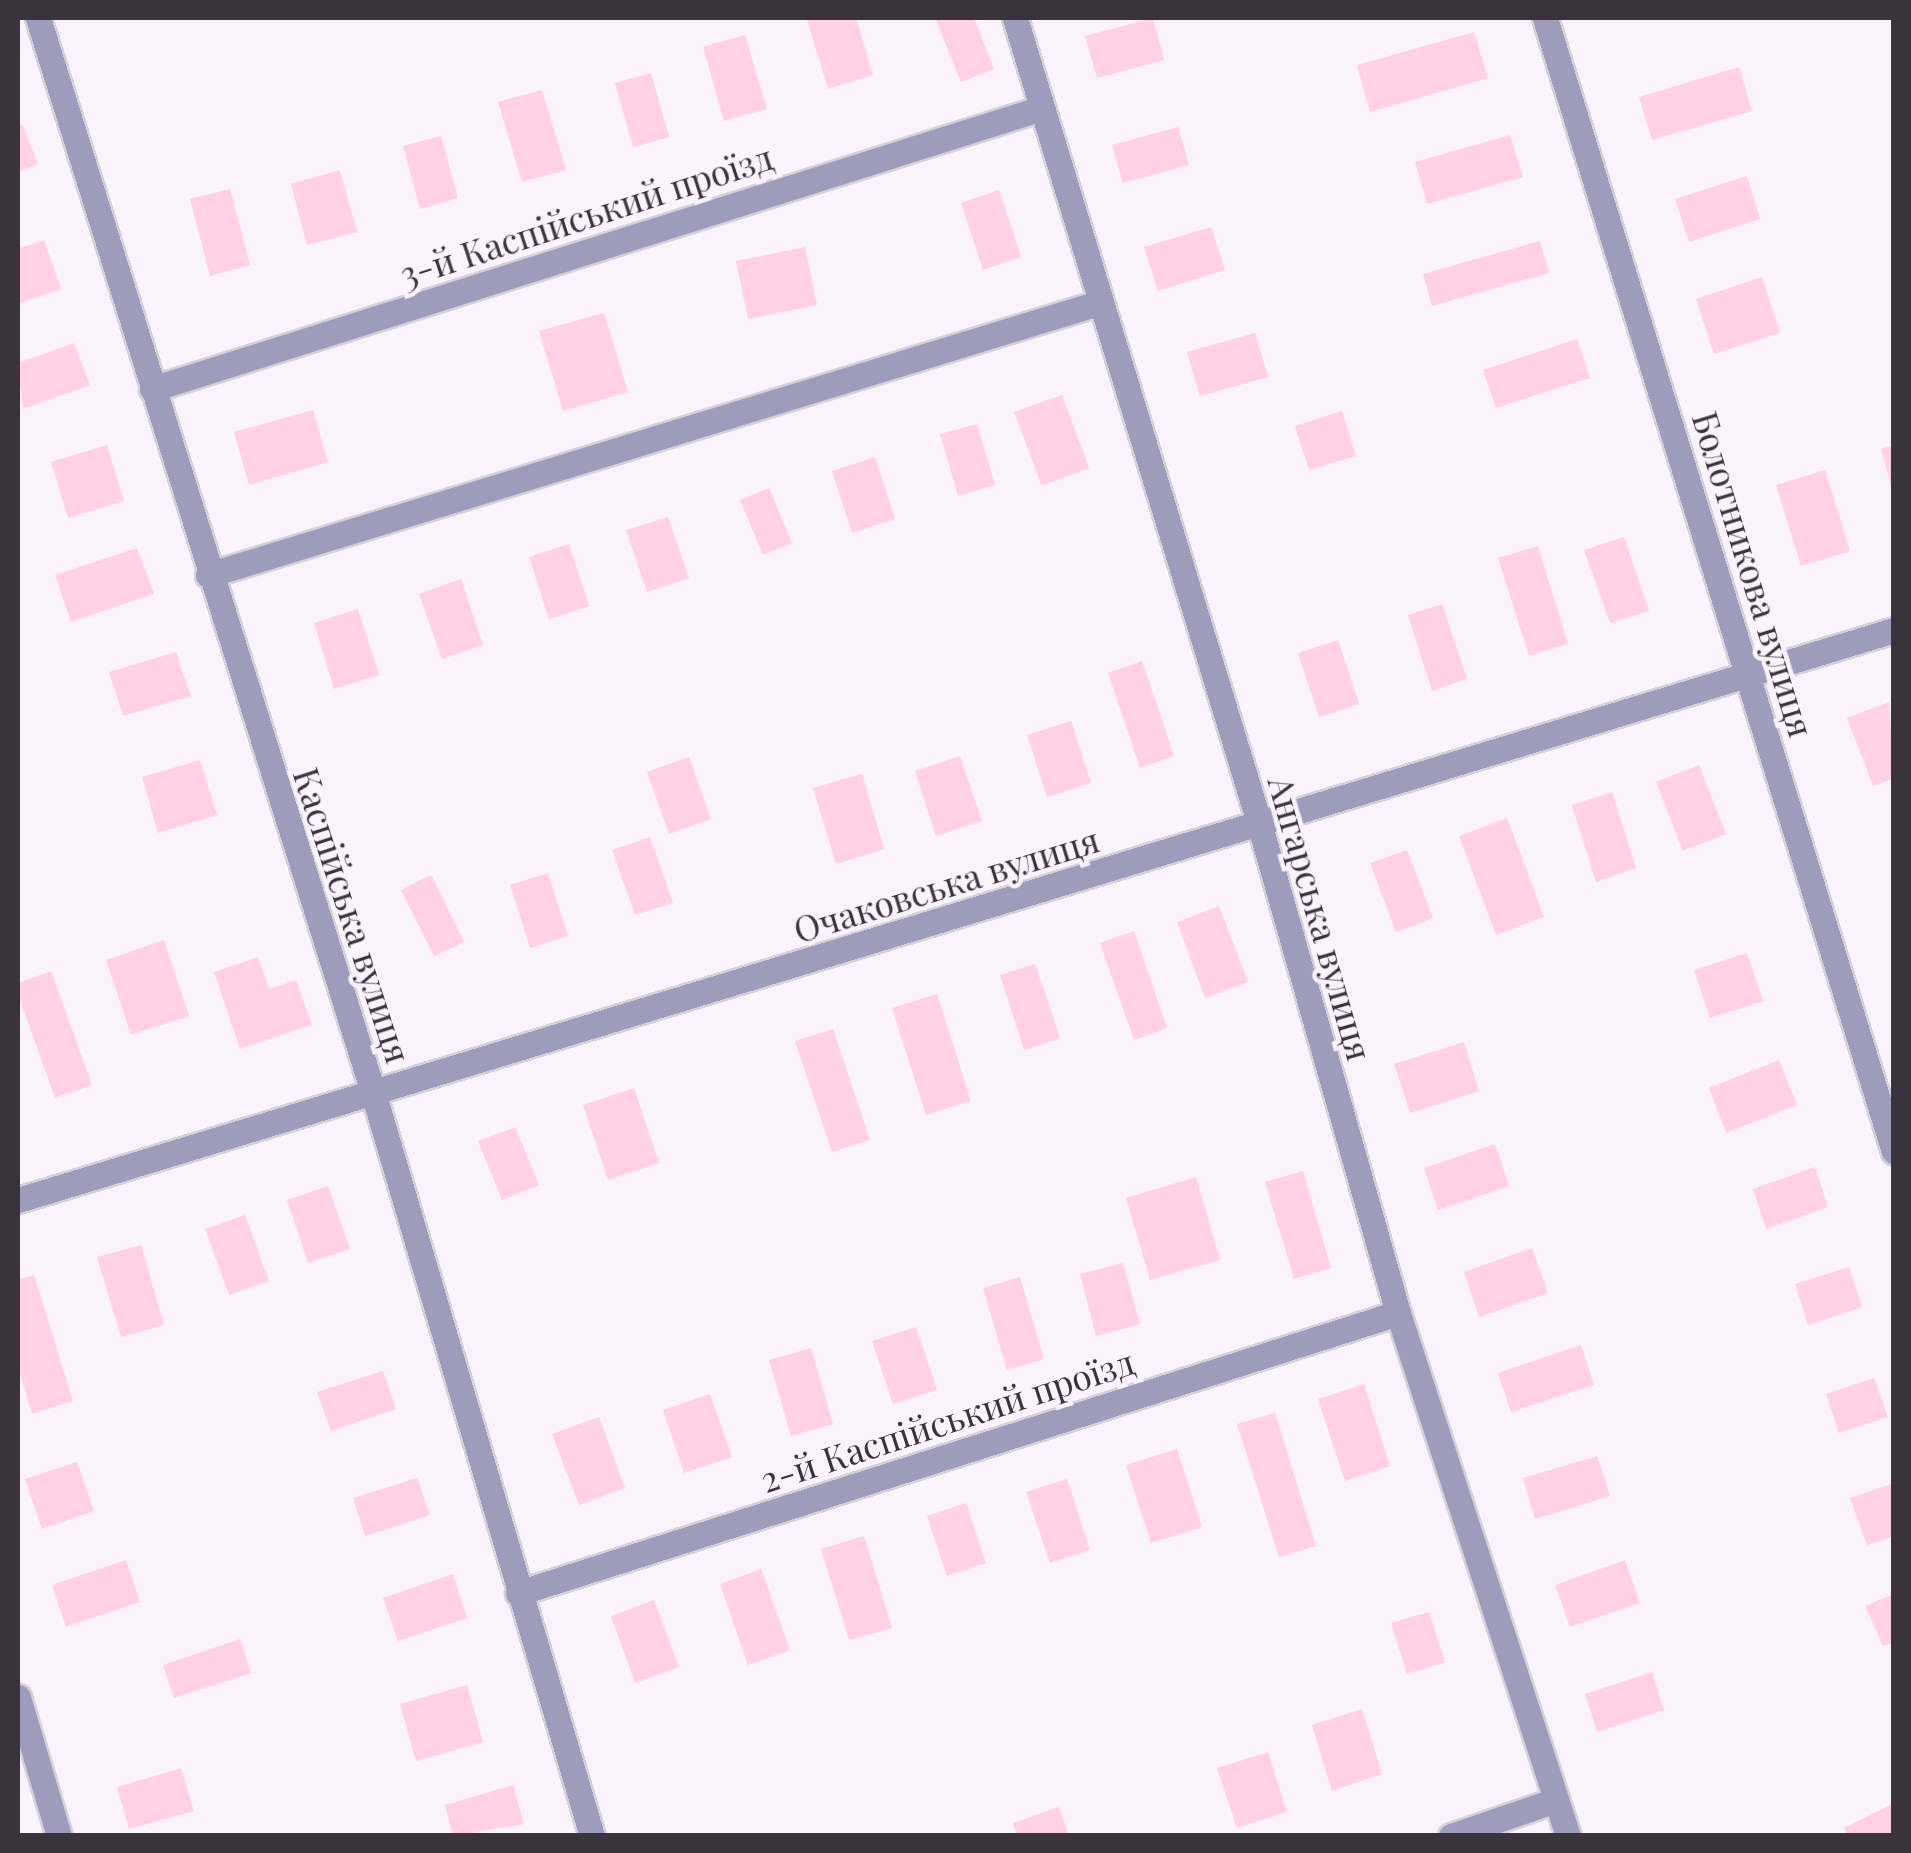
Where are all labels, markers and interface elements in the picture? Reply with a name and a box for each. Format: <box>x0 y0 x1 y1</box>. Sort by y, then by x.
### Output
street label: 3-й Каспійський проїзд <box>394 135 778 295</box>
street label: Болотникова вулиця <box>1685 406 1823 742</box>
street label: Каспійська вулиця <box>285 762 421 1068</box>
street label: Ангарська вулиця <box>1260 771 1382 1065</box>
street label: Очаковська вулиця <box>788 818 1104 950</box>
street label: 2-й Каспійський проїзд <box>755 1340 1139 1500</box>

